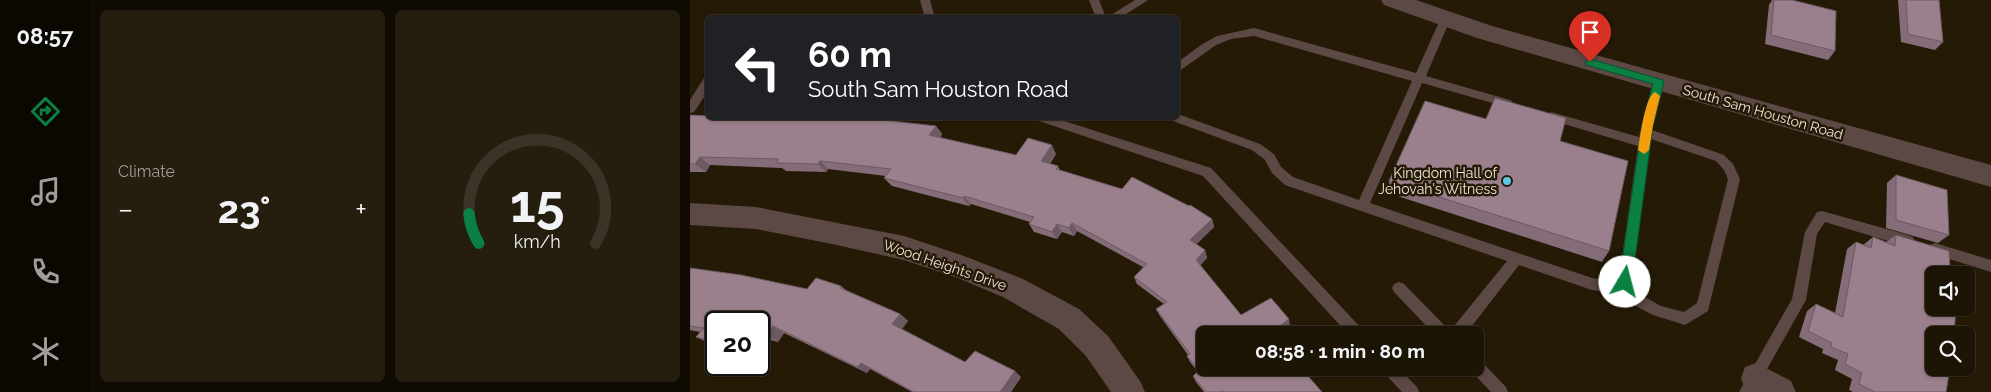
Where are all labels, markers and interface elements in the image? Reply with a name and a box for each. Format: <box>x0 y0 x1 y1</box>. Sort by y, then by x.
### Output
pin <box>1569 11 1611 62</box>
icon: arrive <box>1576 18 1604 46</box>
text: 08:57 <box>17 23 73 49</box>
text: 60 m <box>808 34 892 75</box>
icon: left <box>725 35 790 100</box>
text: South Sam Houston Road <box>808 76 1069 102</box>
street label: South Sam Houston Road <box>1681 81 1845 143</box>
icon: directions <box>28 94 63 129</box>
text: Climate <box>118 162 175 181</box>
place label: Kingdom Hall of Jehovah's Witness <box>1378 165 1498 197</box>
text: 15 <box>510 173 565 234</box>
icon: music <box>28 174 63 209</box>
marker: Kingdom Hall of Jehovah's Witness <box>1501 175 1513 187</box>
text: 23° <box>218 187 271 232</box>
text: − <box>118 193 133 226</box>
text: + <box>355 193 367 226</box>
text: km/h <box>514 231 561 252</box>
street label: Wood Heights Drive <box>881 236 1009 294</box>
icon: phone <box>28 254 63 289</box>
position arrow <box>1598 255 1650 307</box>
map controls <box>1925 266 1975 376</box>
button: sound <box>1925 266 1975 316</box>
speed limit sign: 20 <box>705 311 770 376</box>
button: search <box>1925 326 1975 376</box>
icon: climate <box>28 334 63 369</box>
text: 08:58 · 1 min · 80 m <box>1255 340 1425 362</box>

